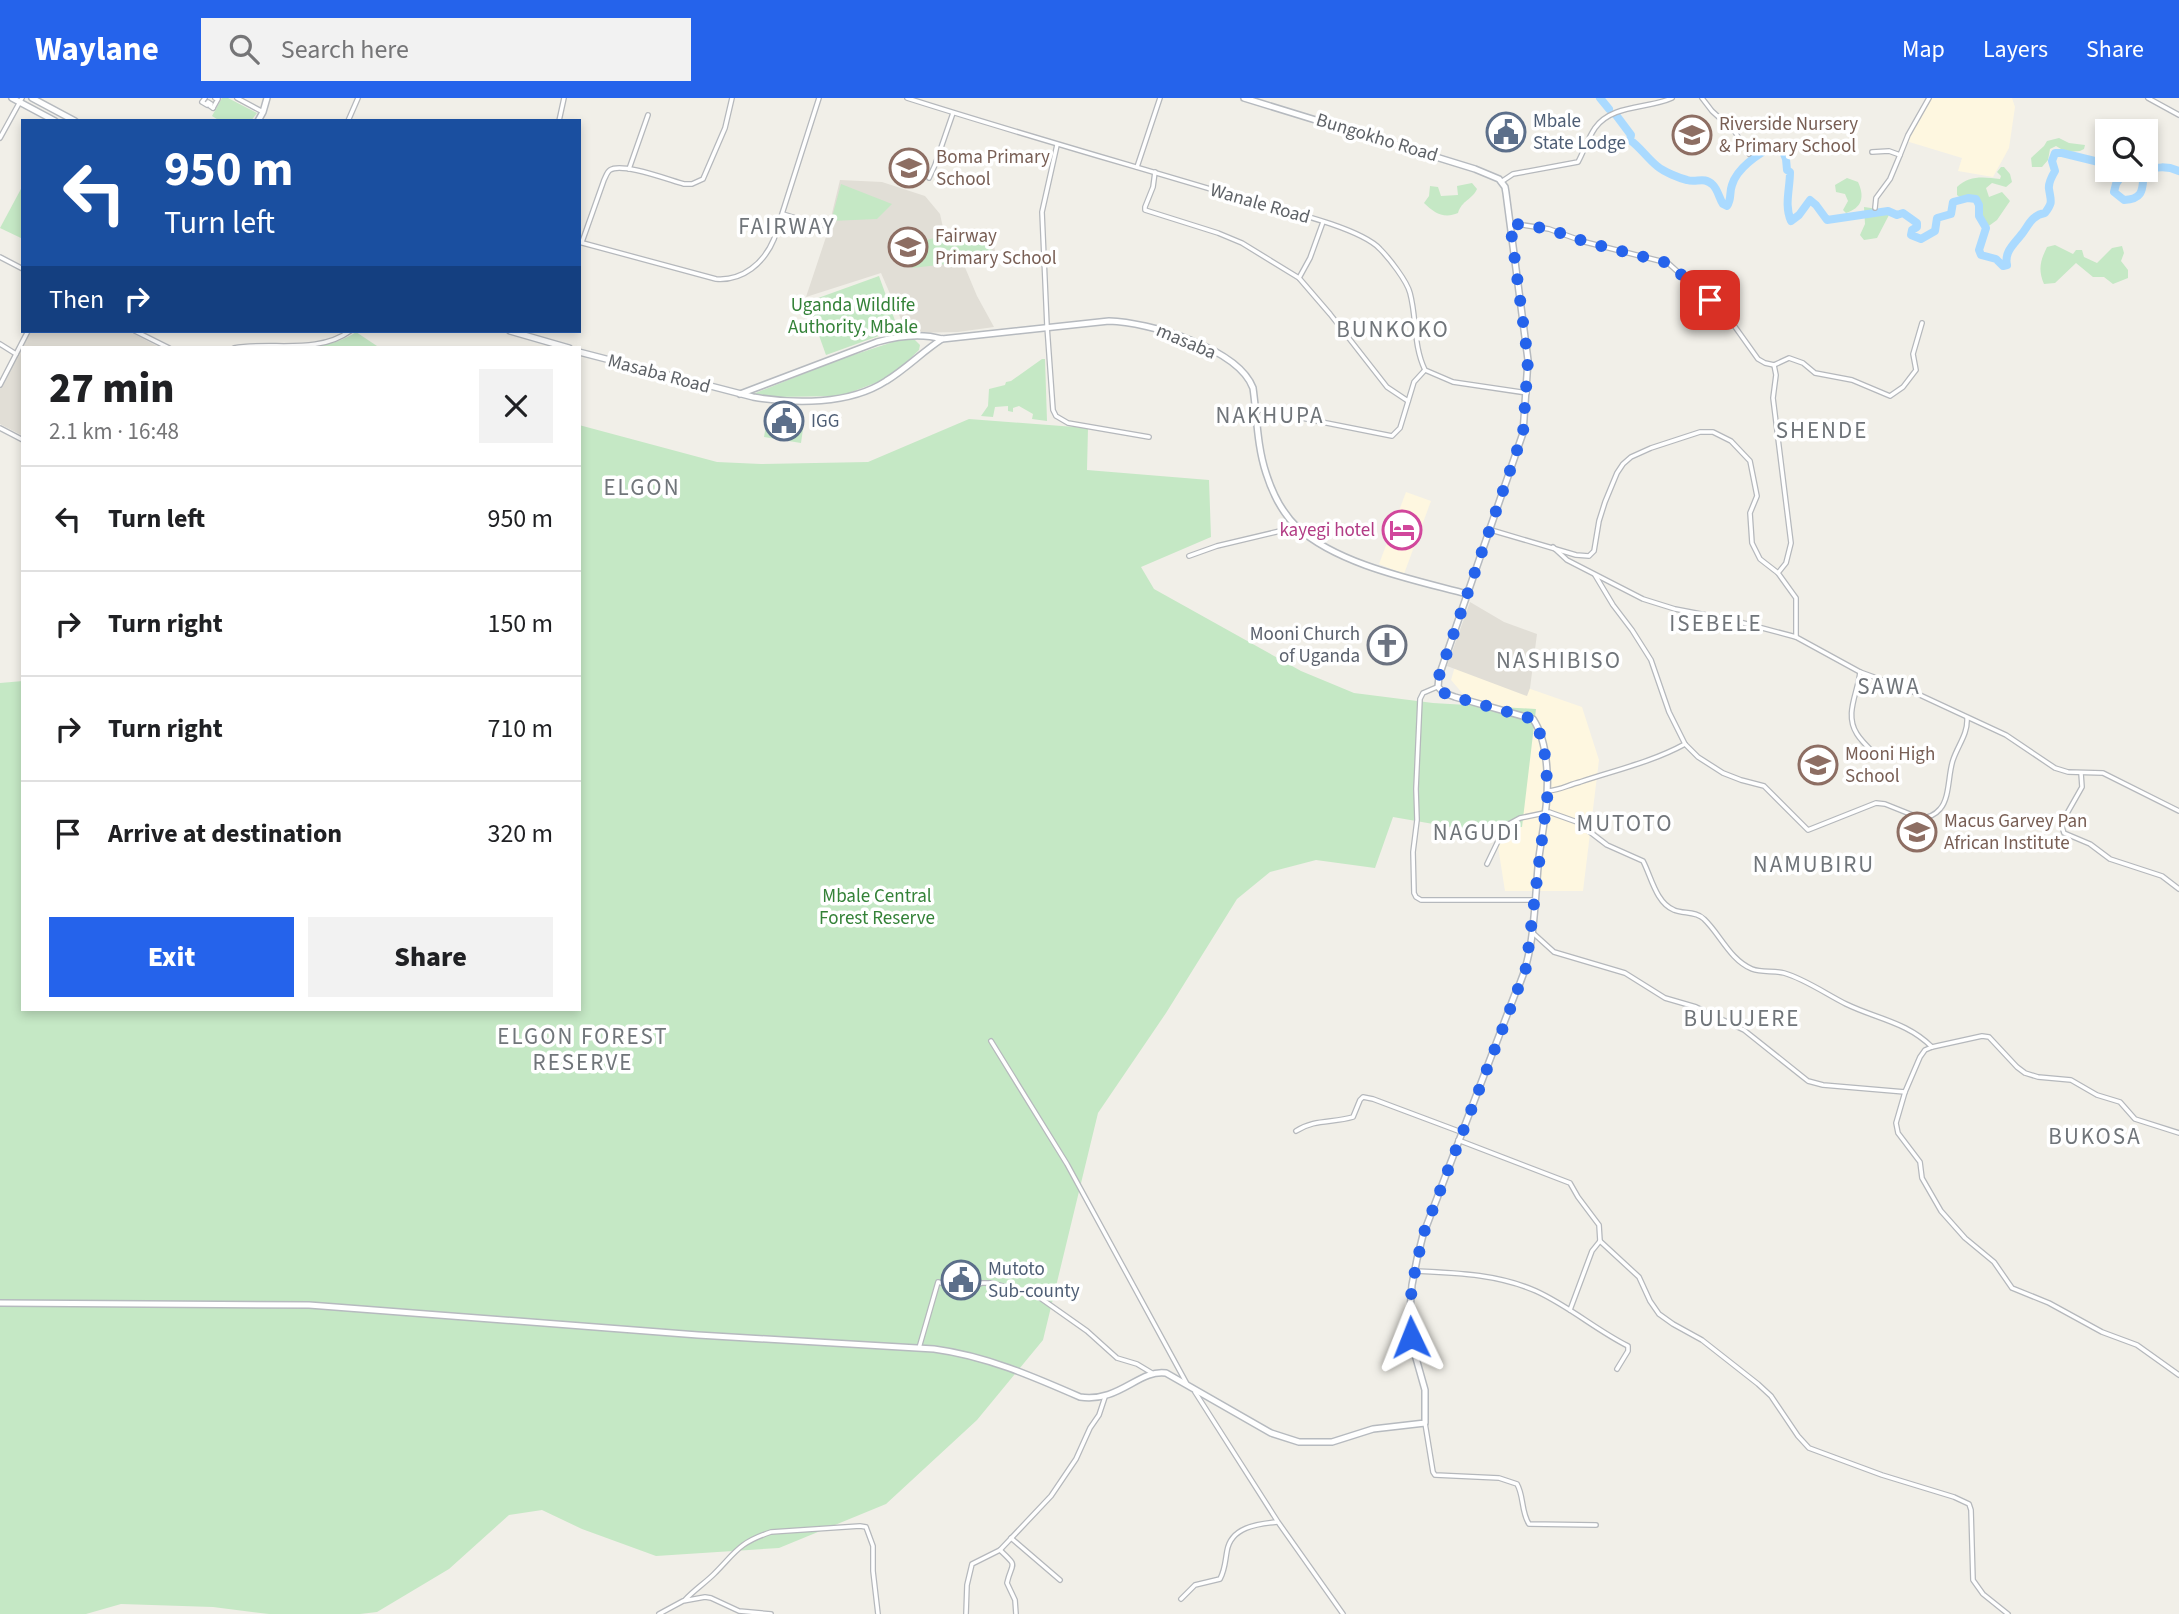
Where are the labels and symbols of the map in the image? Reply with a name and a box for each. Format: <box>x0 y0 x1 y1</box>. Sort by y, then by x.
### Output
street label: Bungokho Road <box>1313 107 1441 169</box>
place label: Mbale State Lodge <box>1533 108 1626 157</box>
public building icon: Mbale State Lodge <box>1485 111 1527 153</box>
place label: Riverside Nursery & Primary School <box>1719 111 1858 160</box>
school or university icon: Riverside Nursery & Primary School <box>1671 114 1713 156</box>
place label: Boma Primary School <box>936 144 1050 193</box>
school or university icon: Boma Primary School <box>888 147 930 189</box>
street label: Wanale Road <box>1207 177 1313 231</box>
district label: FAIRWAY <box>738 210 836 243</box>
place label: Fairway Primary School <box>935 223 1057 272</box>
school or university icon: Fairway Primary School <box>887 226 929 268</box>
pin <box>1680 270 1740 330</box>
park label: Uganda Wildlife Authority, Mbale <box>788 292 918 341</box>
district label: BUNKOKO <box>1336 313 1450 346</box>
street label: masaba <box>1152 317 1220 367</box>
street label: Masaba Road <box>605 347 713 401</box>
district label: NAKHUPA <box>1216 399 1324 432</box>
public building icon: IGG <box>763 400 805 442</box>
place label: IGG <box>811 408 839 435</box>
district label: SHENDE <box>1776 414 1868 447</box>
district label: ELGON <box>603 471 681 504</box>
hotel icon: kayegi hotel <box>1381 509 1423 551</box>
place label: kayegi hotel <box>1279 517 1375 544</box>
district label: ISEBELE <box>1669 607 1763 640</box>
place label: Mooni Church of Uganda <box>1250 621 1360 670</box>
church icon: Mooni Church of Uganda <box>1366 624 1408 666</box>
district label: NASHIBISO <box>1496 644 1622 677</box>
district label: SAWA <box>1857 670 1921 703</box>
place label: Mooni High School <box>1845 741 1935 790</box>
school or university icon: Mooni High School <box>1797 744 1839 786</box>
district label: MUTOTO <box>1576 807 1674 840</box>
place label: Macus Garvey Pan African Institute <box>1944 808 2087 857</box>
school or university icon: Macus Garvey Pan African Institute <box>1896 811 1938 853</box>
district label: NAGUDI <box>1433 816 1521 849</box>
district label: NAMUBIRU <box>1753 848 1875 881</box>
park label: Mbale Central Forest Reserve <box>819 883 935 932</box>
district label: BULUJERE <box>1684 1002 1800 1035</box>
district label: ELGON FOREST RESERVE <box>497 1020 669 1079</box>
district label: BUKOSA <box>2048 1120 2142 1153</box>
place label: Mutoto Sub-county <box>988 1256 1080 1305</box>
public building icon: Mutoto Sub-county <box>940 1259 982 1301</box>
position arrow <box>1374 1300 1448 1374</box>

